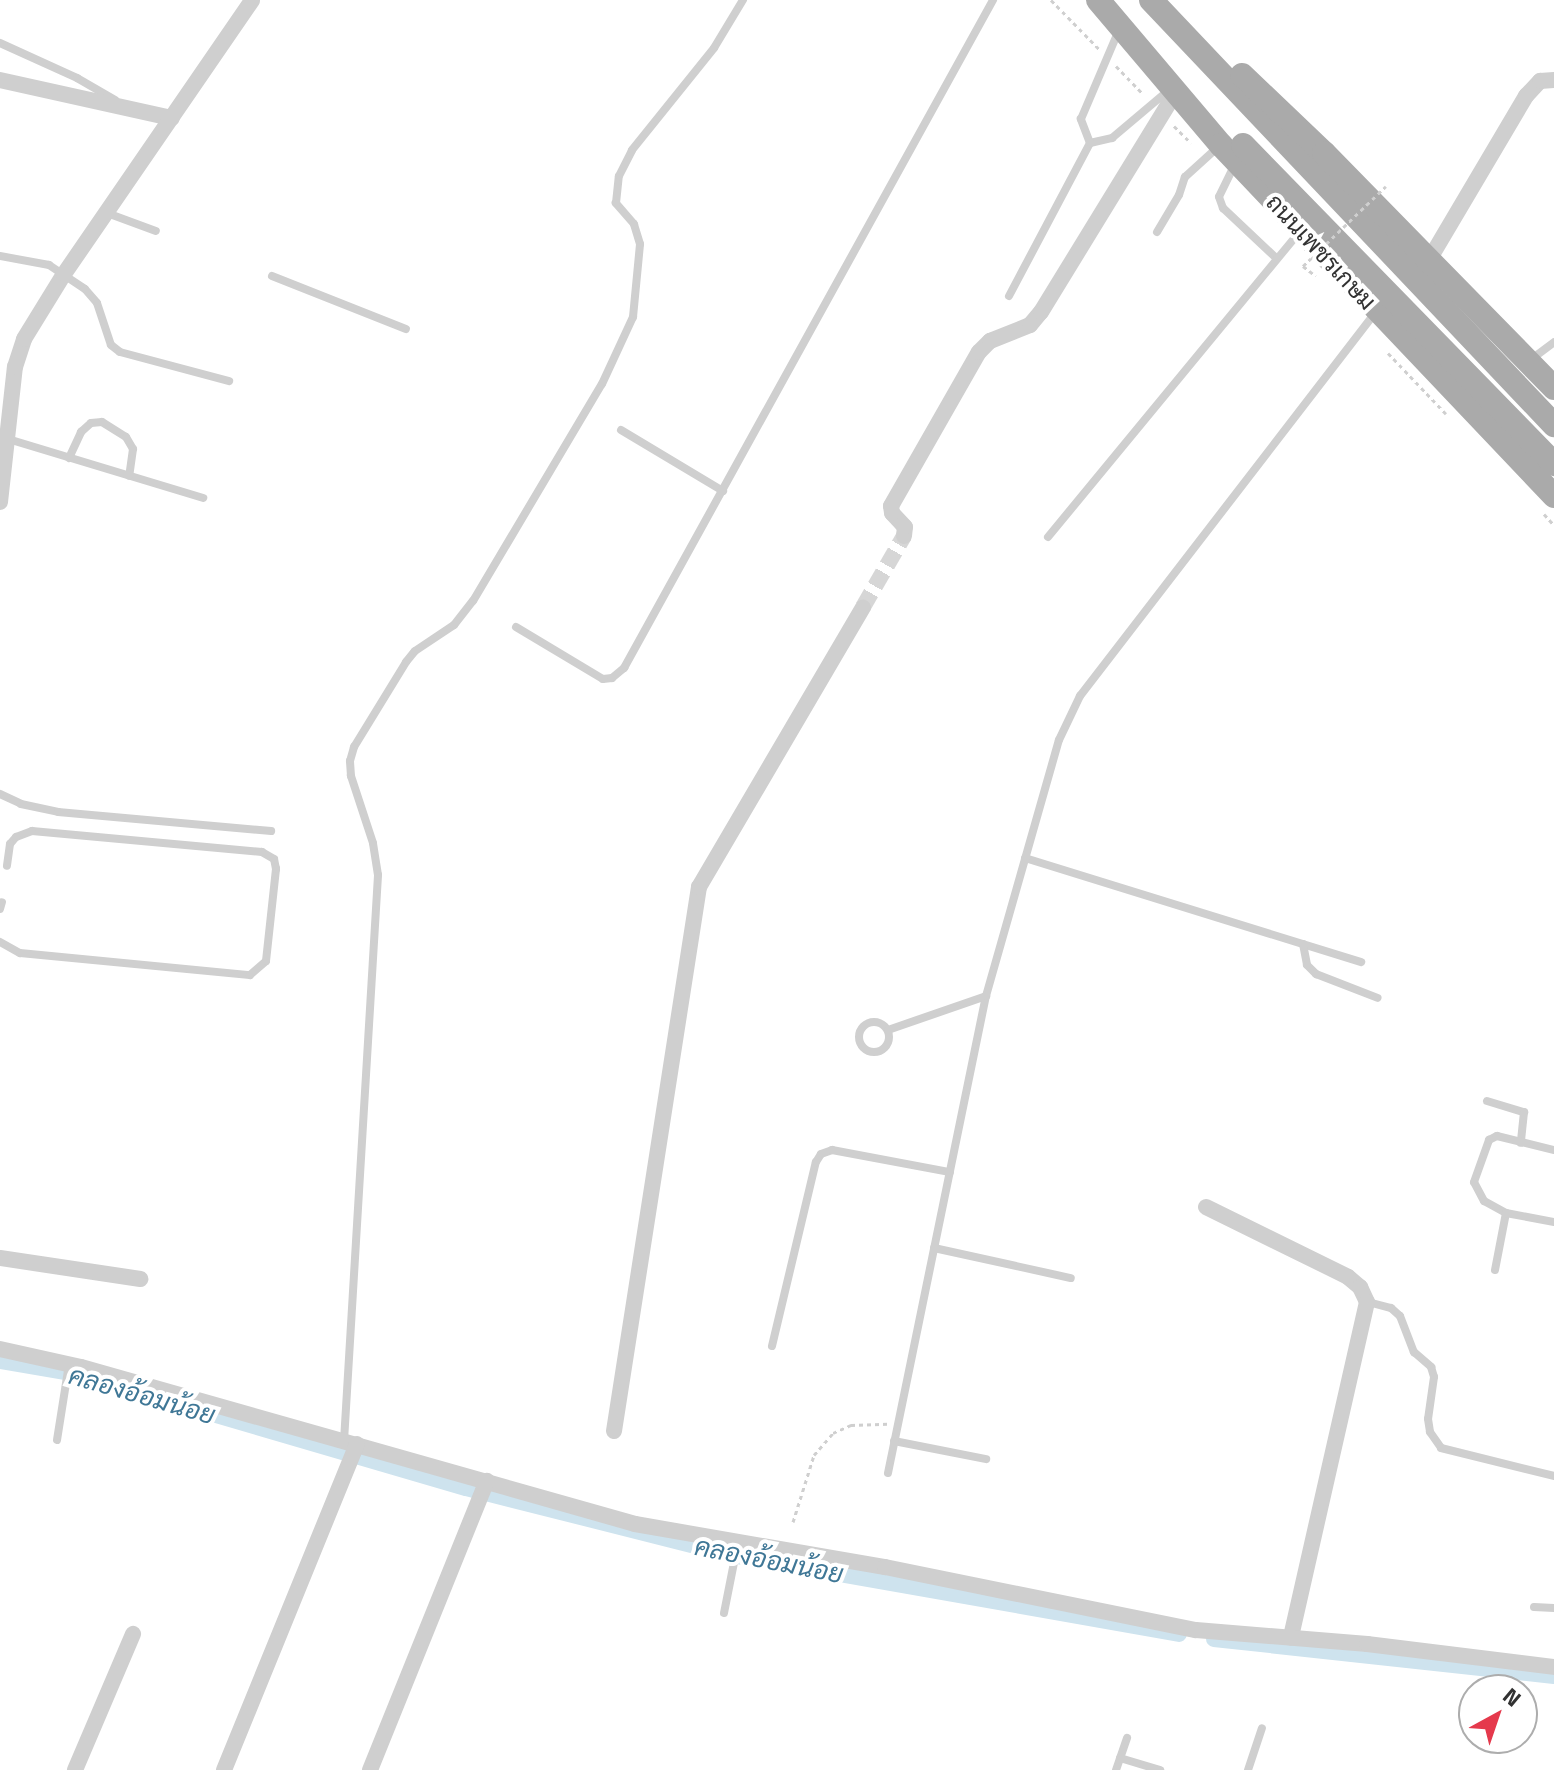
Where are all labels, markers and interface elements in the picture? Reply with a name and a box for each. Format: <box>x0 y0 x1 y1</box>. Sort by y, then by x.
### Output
street label: ถนนเพชรเกษม <box>1260 188 1382 316</box>
water label: คลองอ้อมน้อย <box>65 1359 219 1431</box>
water label: คลองอ้อมน้อย <box>692 1530 846 1590</box>
north arrow <box>1458 1674 1538 1754</box>
text: N <box>1495 1679 1529 1715</box>

